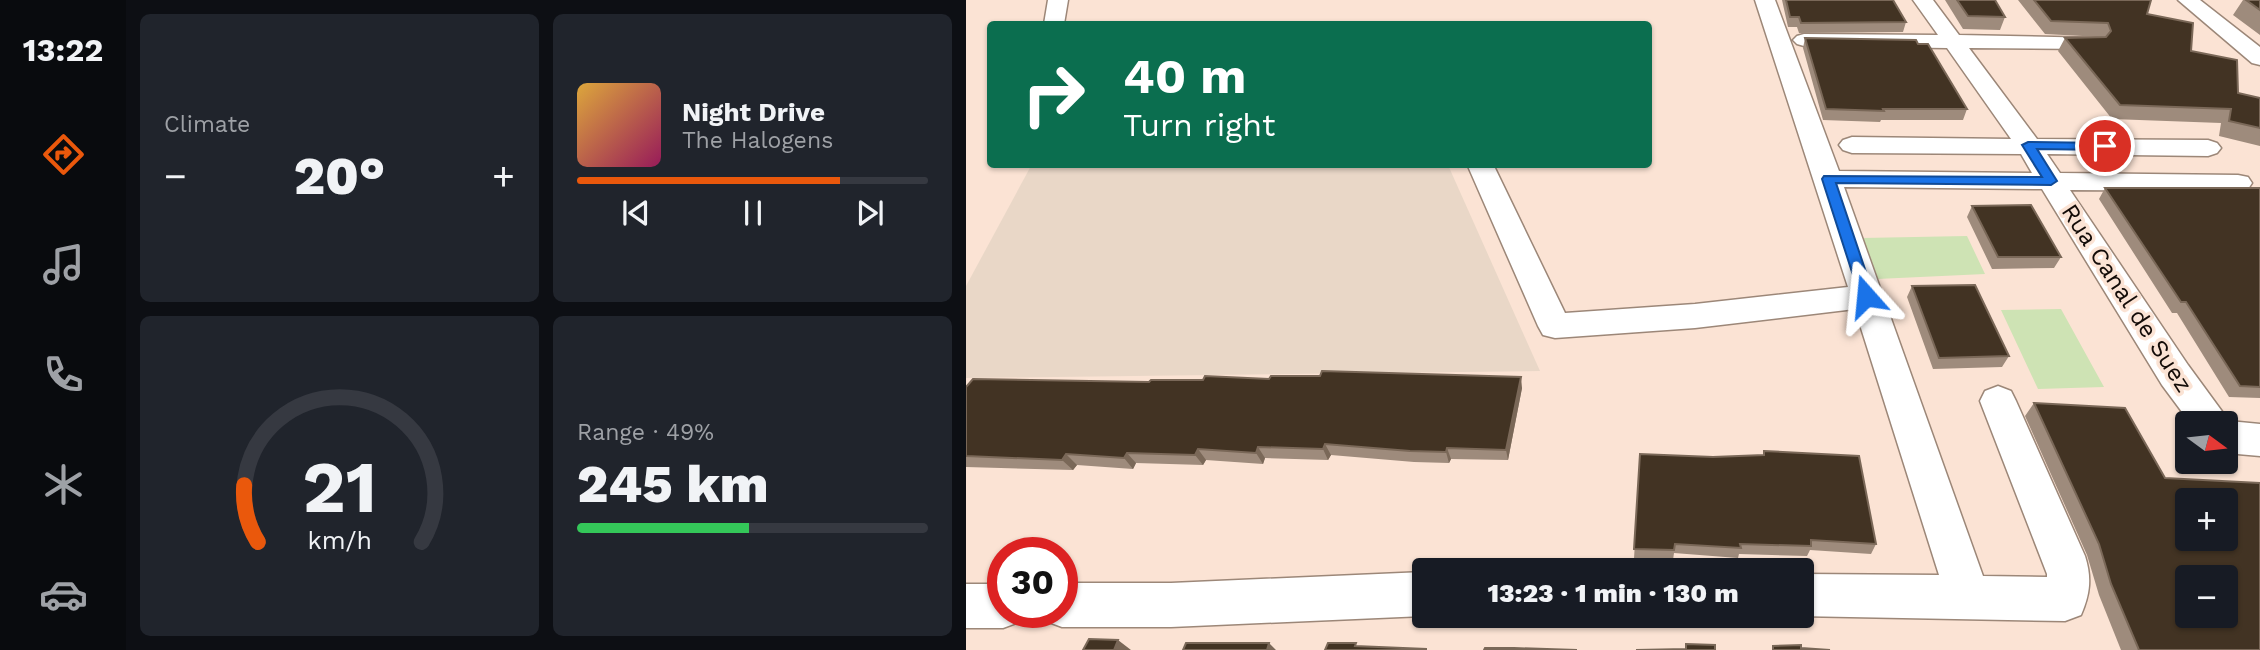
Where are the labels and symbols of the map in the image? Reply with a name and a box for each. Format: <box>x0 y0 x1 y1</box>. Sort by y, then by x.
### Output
pin <box>2075 116 2135 176</box>
street label: Rua Canal de Suez <box>2056 199 2198 397</box>
position arrow <box>1829 259 1903 333</box>
north arrow <box>2175 411 2238 474</box>
speed limit sign: 30 <box>987 537 1078 628</box>

